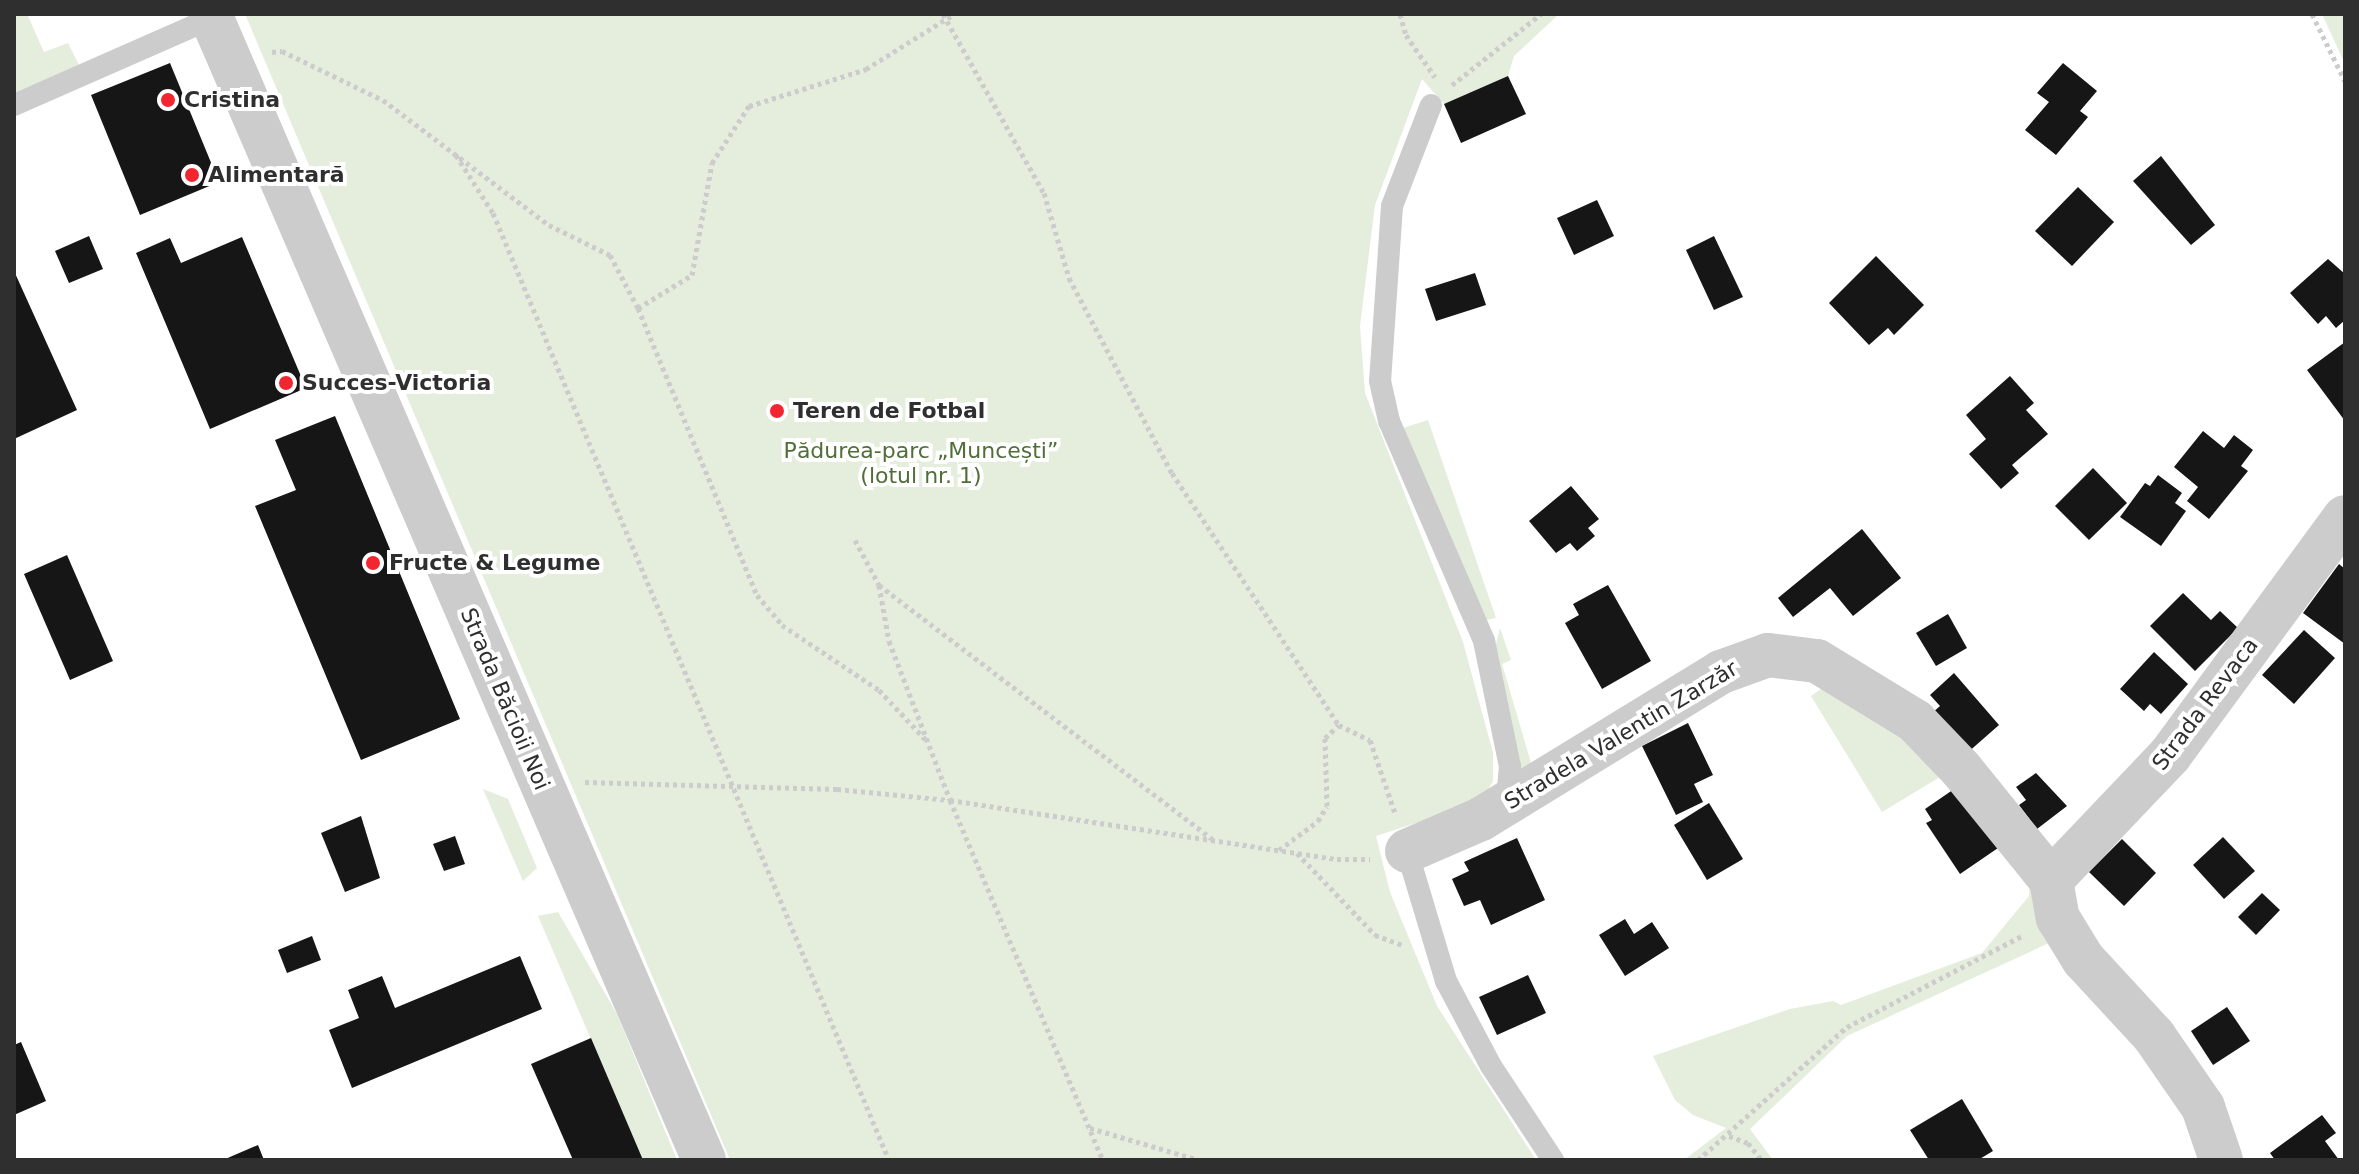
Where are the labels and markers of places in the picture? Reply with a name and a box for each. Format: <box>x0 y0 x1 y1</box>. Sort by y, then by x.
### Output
place label: Cristina <box>184 87 280 113</box>
marker: Cristina <box>159 91 177 109</box>
place label: Alimentară <box>208 162 345 188</box>
marker: Alimentară <box>183 166 201 184</box>
place label: Succes-Victoria <box>302 370 491 396</box>
marker: Succes-Victoria <box>277 374 295 392</box>
place label: Teren de Fotbal <box>793 398 985 424</box>
marker: Teren de Fotbal <box>768 402 786 420</box>
place label: Fructe & Legume <box>389 550 600 576</box>
marker: Fructe & Legume <box>364 554 382 572</box>

